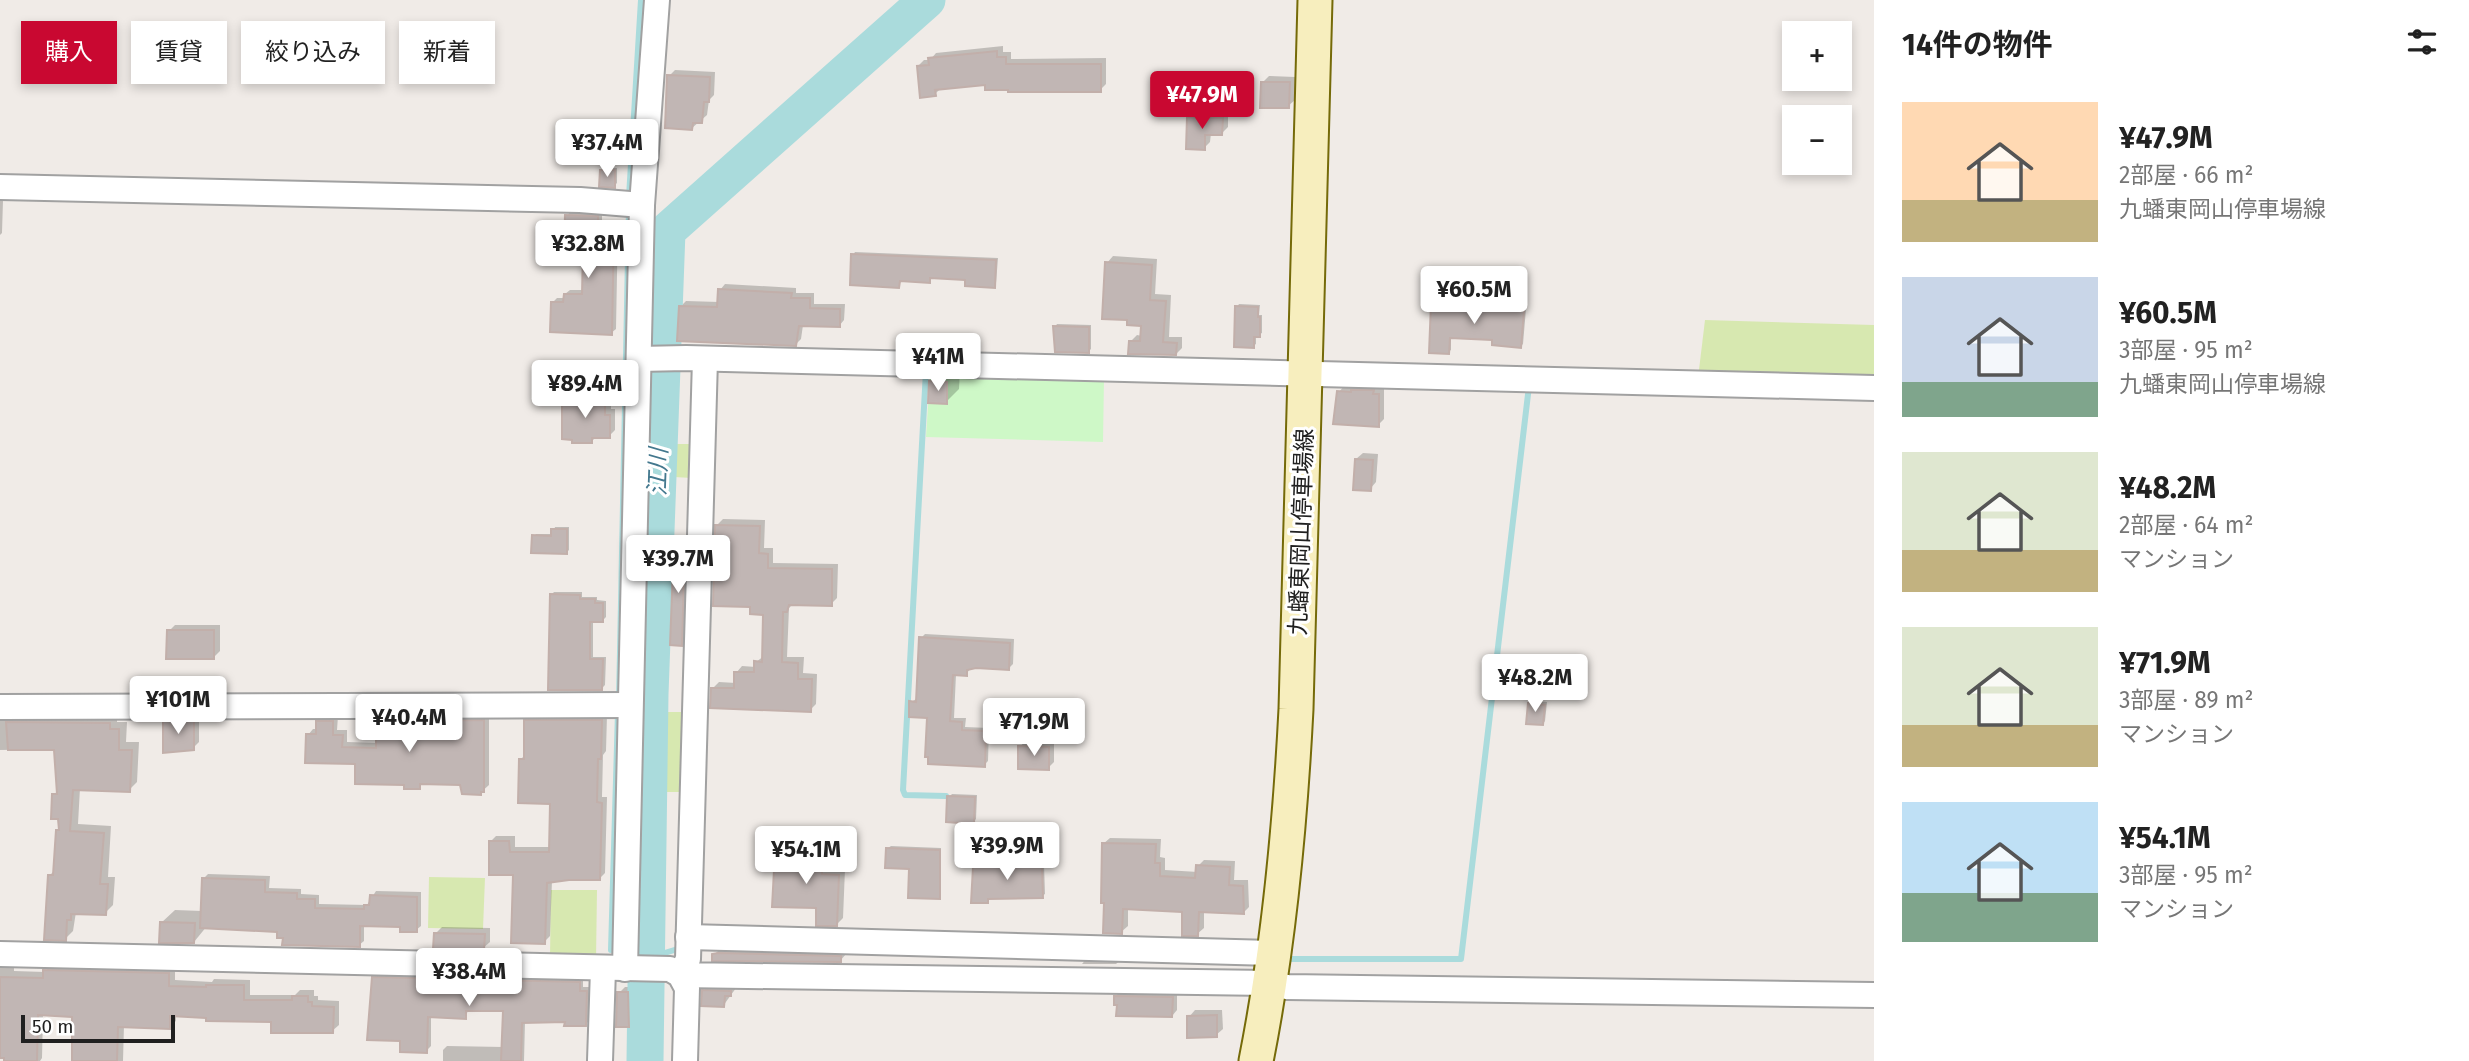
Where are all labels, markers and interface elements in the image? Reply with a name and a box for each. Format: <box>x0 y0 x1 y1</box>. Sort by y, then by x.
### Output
chip: 購入 <box>21 21 117 84</box>
chip: 賃貸 <box>131 21 227 84</box>
chip: 絞り込み <box>241 21 385 84</box>
chip: 新着 <box>399 21 495 84</box>
map controls <box>1782 21 1852 175</box>
button: + <box>1782 21 1852 91</box>
icon: filters <box>2403 23 2441 61</box>
text: 14件の物件 <box>1902 27 2053 63</box>
pin: ¥47.9M <box>1145 72 1259 131</box>
text: ¥47.9M <box>1166 80 1238 108</box>
button: − <box>1782 105 1852 175</box>
pin: ¥37.4M <box>550 120 664 179</box>
text: ¥47.9M <box>2119 120 2213 156</box>
text: ¥37.4M <box>571 128 643 156</box>
icon: home <box>1958 130 2042 214</box>
text: 2部屋 · 66 m² <box>2119 161 2254 189</box>
text: 九蟠東岡山停車場線 <box>2119 195 2326 223</box>
pin: ¥32.8M <box>531 220 645 280</box>
text: ¥32.8M <box>551 229 625 257</box>
pin: ¥60.5M <box>1417 266 1531 326</box>
text: ¥60.5M <box>1437 275 1511 303</box>
text: ¥60.5M <box>2119 295 2217 331</box>
icon: home <box>1958 305 2042 389</box>
pin: ¥41M <box>897 334 979 393</box>
text: 3部屋 · 95 m² <box>2119 336 2253 364</box>
text: ¥41M <box>912 342 964 370</box>
pin: ¥89.4M <box>528 360 642 420</box>
text: ¥89.4M <box>548 369 622 397</box>
text: 九蟠東岡山停車場線 <box>2119 370 2326 398</box>
street label: 九蟠東岡山停車場線 <box>1283 428 1319 636</box>
water label: 江川 <box>643 445 673 496</box>
text: ¥48.2M <box>2119 470 2216 506</box>
icon: home <box>1958 480 2042 564</box>
text: 2部屋 · 64 m² <box>2119 511 2253 539</box>
pin: ¥39.7M <box>621 536 735 595</box>
text: ¥39.7M <box>642 544 714 572</box>
text: マンション <box>2119 545 2234 573</box>
text: ¥71.9M <box>2119 645 2211 681</box>
pin: ¥48.2M <box>1478 654 1592 714</box>
icon: home <box>1958 655 2042 739</box>
text: ¥48.2M <box>1498 663 1572 691</box>
pin: ¥101M <box>129 676 227 736</box>
text: ¥101M <box>146 685 210 713</box>
text: 3部屋 · 89 m² <box>2119 686 2253 714</box>
pin: ¥40.4M <box>352 694 466 754</box>
pin: ¥71.9M <box>977 698 1091 758</box>
text: ¥40.4M <box>371 703 447 731</box>
text: ¥71.9M <box>999 707 1069 735</box>
text: マンション <box>2119 720 2234 748</box>
text: ¥54.1M <box>2119 820 2210 856</box>
pin: ¥39.9M <box>950 822 1064 882</box>
pin: ¥54.1M <box>749 826 863 886</box>
icon: home <box>1958 830 2042 914</box>
text: ¥39.9M <box>970 831 1044 859</box>
text: ¥54.1M <box>771 835 841 863</box>
text: 3部屋 · 95 m² <box>2119 861 2253 889</box>
text: マンション <box>2119 895 2234 923</box>
pin: ¥38.4M <box>412 948 526 1008</box>
text: ¥38.4M <box>432 957 506 985</box>
scale bar <box>21 1012 175 1044</box>
text: 50 m <box>32 1015 73 1038</box>

